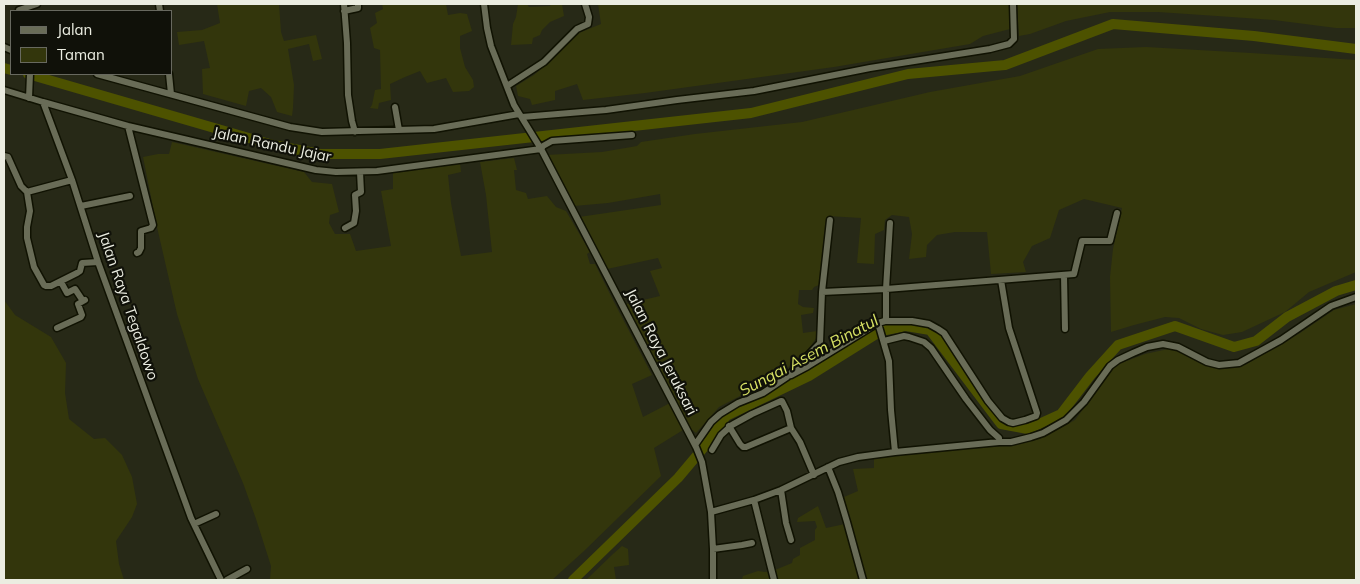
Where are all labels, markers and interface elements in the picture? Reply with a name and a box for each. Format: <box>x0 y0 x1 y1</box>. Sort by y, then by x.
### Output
legend <box>10 10 172 75</box>
text: Jalan <box>57 20 92 39</box>
text: Taman <box>57 45 105 64</box>
street label: Jalan Randu Jajar <box>211 124 333 166</box>
street label: Jalan Raya Tegaldowo <box>94 229 162 383</box>
street label: Jalan Raya Jeruksari <box>621 286 701 418</box>
water label: Sungai Asem Binatul <box>736 311 882 401</box>

